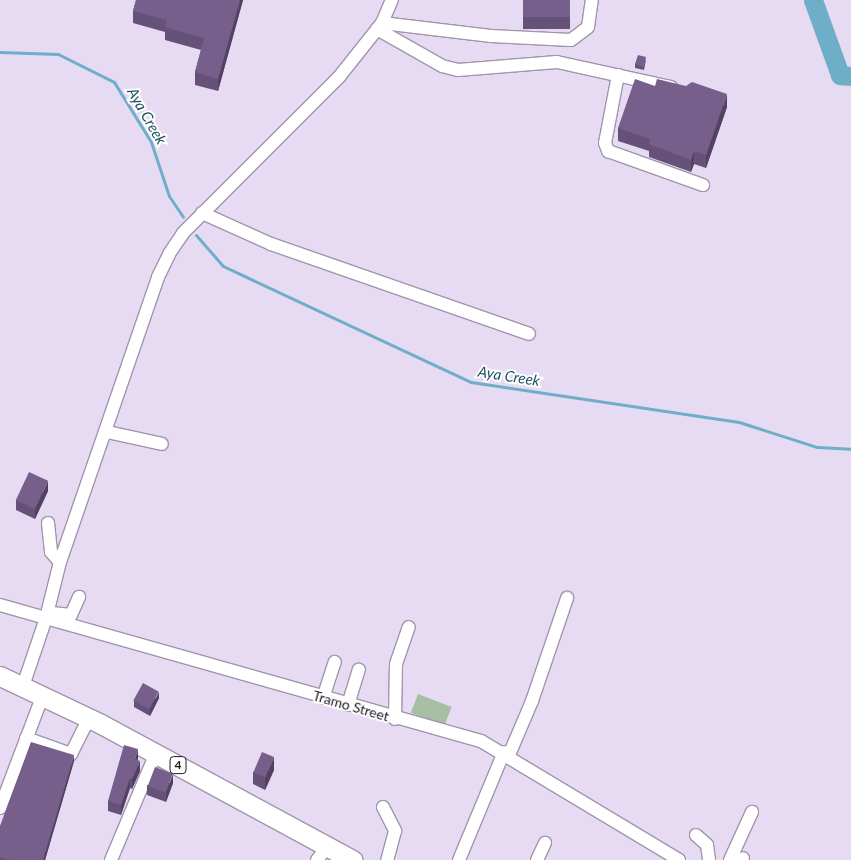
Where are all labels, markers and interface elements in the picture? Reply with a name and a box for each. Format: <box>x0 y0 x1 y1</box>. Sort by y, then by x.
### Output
water label: Aya Creek <box>124 84 170 148</box>
water label: Aya Creek <box>477 362 541 390</box>
street label: Tramo Street <box>311 687 391 725</box>
road number: 4 <box>169 756 187 774</box>

